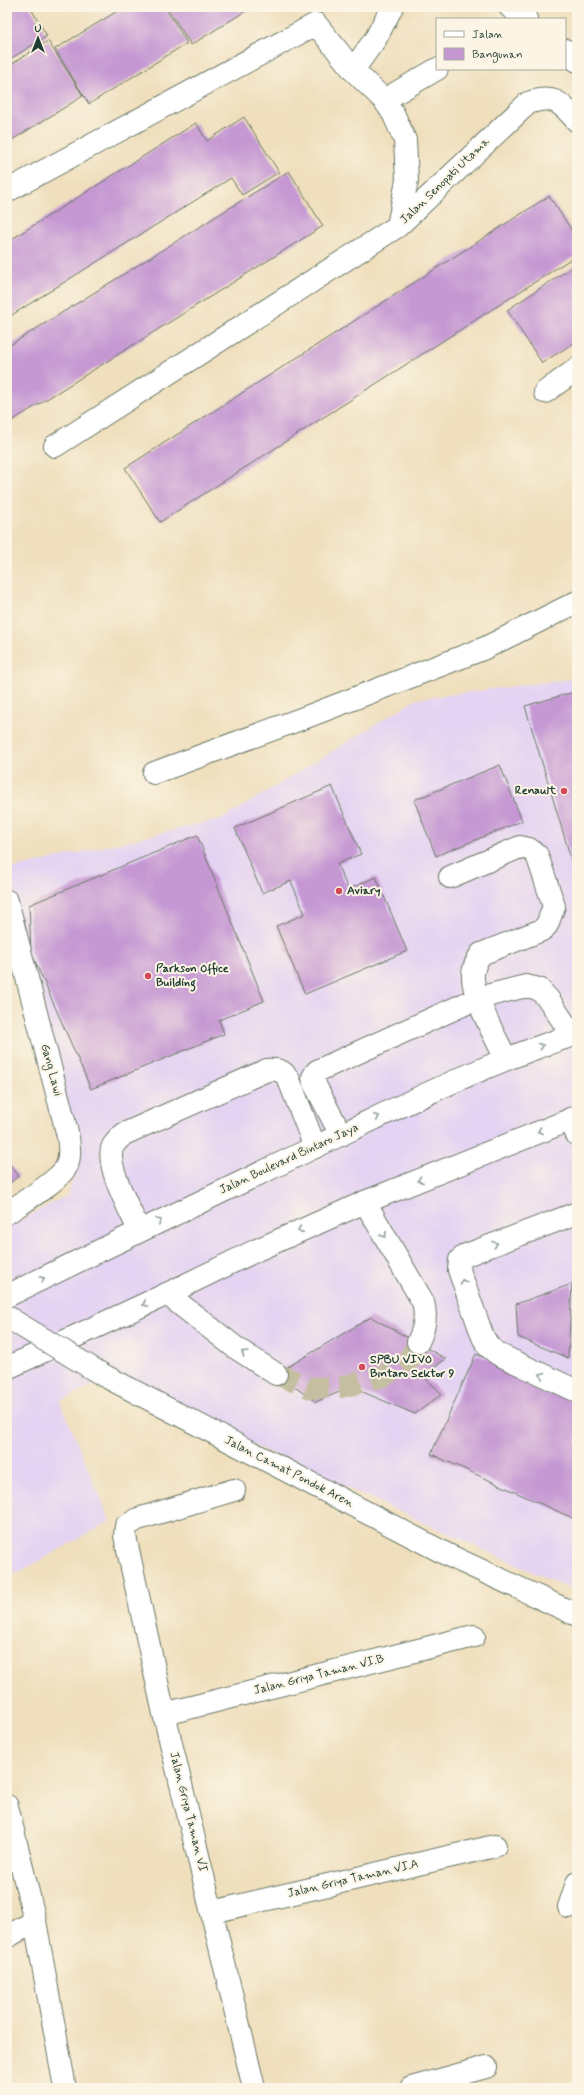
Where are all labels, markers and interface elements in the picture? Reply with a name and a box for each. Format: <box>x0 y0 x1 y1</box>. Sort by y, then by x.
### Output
north arrow <box>18 18 58 58</box>
legend <box>436 18 566 70</box>
text: U <box>34 22 42 36</box>
text: Jalan <box>472 27 504 43</box>
text: Bangunan <box>472 47 523 63</box>
street label: Jalan Senopati Utama <box>397 134 494 228</box>
place label: Renault <box>515 783 557 799</box>
marker: Renault <box>559 786 569 796</box>
place label: Aviary <box>347 883 381 899</box>
marker: Aviary <box>334 886 344 896</box>
place label: Parkson Office Building <box>156 961 229 992</box>
marker: Parkson Office Building <box>143 971 153 981</box>
street label: Gang Lawi <box>36 1042 66 1098</box>
one-way arrow <box>538 1043 545 1051</box>
one-way arrow <box>373 1114 381 1122</box>
street label: Jalan Boulevard Bintaro Jaya <box>217 1120 361 1198</box>
one-way arrow <box>537 1126 544 1134</box>
one-way arrow <box>417 1175 424 1183</box>
one-way arrow <box>154 1218 162 1226</box>
one-way arrow <box>297 1226 304 1234</box>
one-way arrow <box>380 1231 387 1239</box>
one-way arrow <box>491 1240 498 1249</box>
one-way arrow <box>38 1276 45 1283</box>
one-way arrow <box>460 1279 468 1286</box>
one-way arrow <box>142 1299 149 1307</box>
one-way arrow <box>241 1351 248 1358</box>
place label: SPBU VIVO Bintaro Sektor 9 <box>370 1352 455 1382</box>
marker: SPBU VIVO Bintaro Sektor 9 <box>357 1362 367 1372</box>
one-way arrow <box>538 1372 546 1380</box>
street label: Jalan Camat Pondok Aren <box>222 1432 357 1512</box>
street label: Jalan Griya Taman VI.B <box>252 1651 386 1699</box>
street label: Jalan Griya Taman VI <box>165 1750 211 1874</box>
street label: Jalan Griya Taman VI.A <box>286 1856 420 1902</box>

